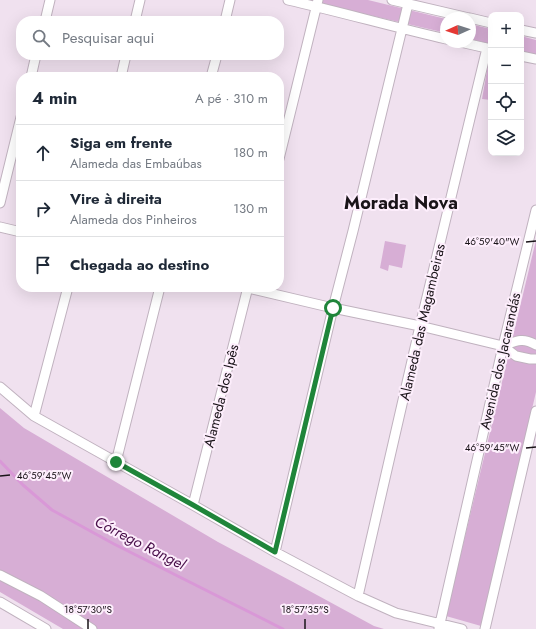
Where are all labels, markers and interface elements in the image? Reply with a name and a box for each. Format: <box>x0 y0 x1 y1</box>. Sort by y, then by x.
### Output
north arrow <box>440 12 476 48</box>
map controls <box>488 12 524 156</box>
button: + <box>488 12 524 48</box>
search box <box>16 16 284 60</box>
icon: search <box>30 27 52 49</box>
text: Pesquisar aqui <box>62 27 154 49</box>
button: − <box>488 48 524 84</box>
button: locate <box>488 84 524 120</box>
text: 4 min <box>32 86 77 110</box>
text: A pé · 310 m <box>195 89 268 108</box>
button: layers <box>488 120 524 156</box>
text: Siga em frente <box>70 132 172 154</box>
icon: ahead <box>32 142 54 164</box>
text: 180 m <box>233 143 268 162</box>
text: Alameda das Embaúbas <box>70 154 202 173</box>
text: Vire à direita <box>70 188 162 210</box>
district label: Morada Nova <box>344 190 458 216</box>
icon: right <box>32 198 54 220</box>
text: 130 m <box>233 199 268 218</box>
text: Alameda dos Pinheiros <box>70 210 197 229</box>
text: 46°59'40"W <box>465 234 520 249</box>
street label: Alameda das Magambeiras <box>394 241 450 402</box>
icon: arrive <box>32 254 54 276</box>
text: Chegada ao destino <box>70 254 209 276</box>
street label: Avenida dos Jacarandás <box>475 290 526 431</box>
route start <box>324 299 342 317</box>
street label: Alameda dos Ipês <box>198 342 244 450</box>
text: 46°59'45"W <box>465 440 519 455</box>
route end <box>107 453 125 471</box>
text: 46°59'45"W <box>17 468 71 483</box>
water label: Córrego Rangel <box>91 511 190 576</box>
text: 18°57'30"S <box>64 602 113 617</box>
text: 18°57'35"S <box>281 602 329 617</box>

